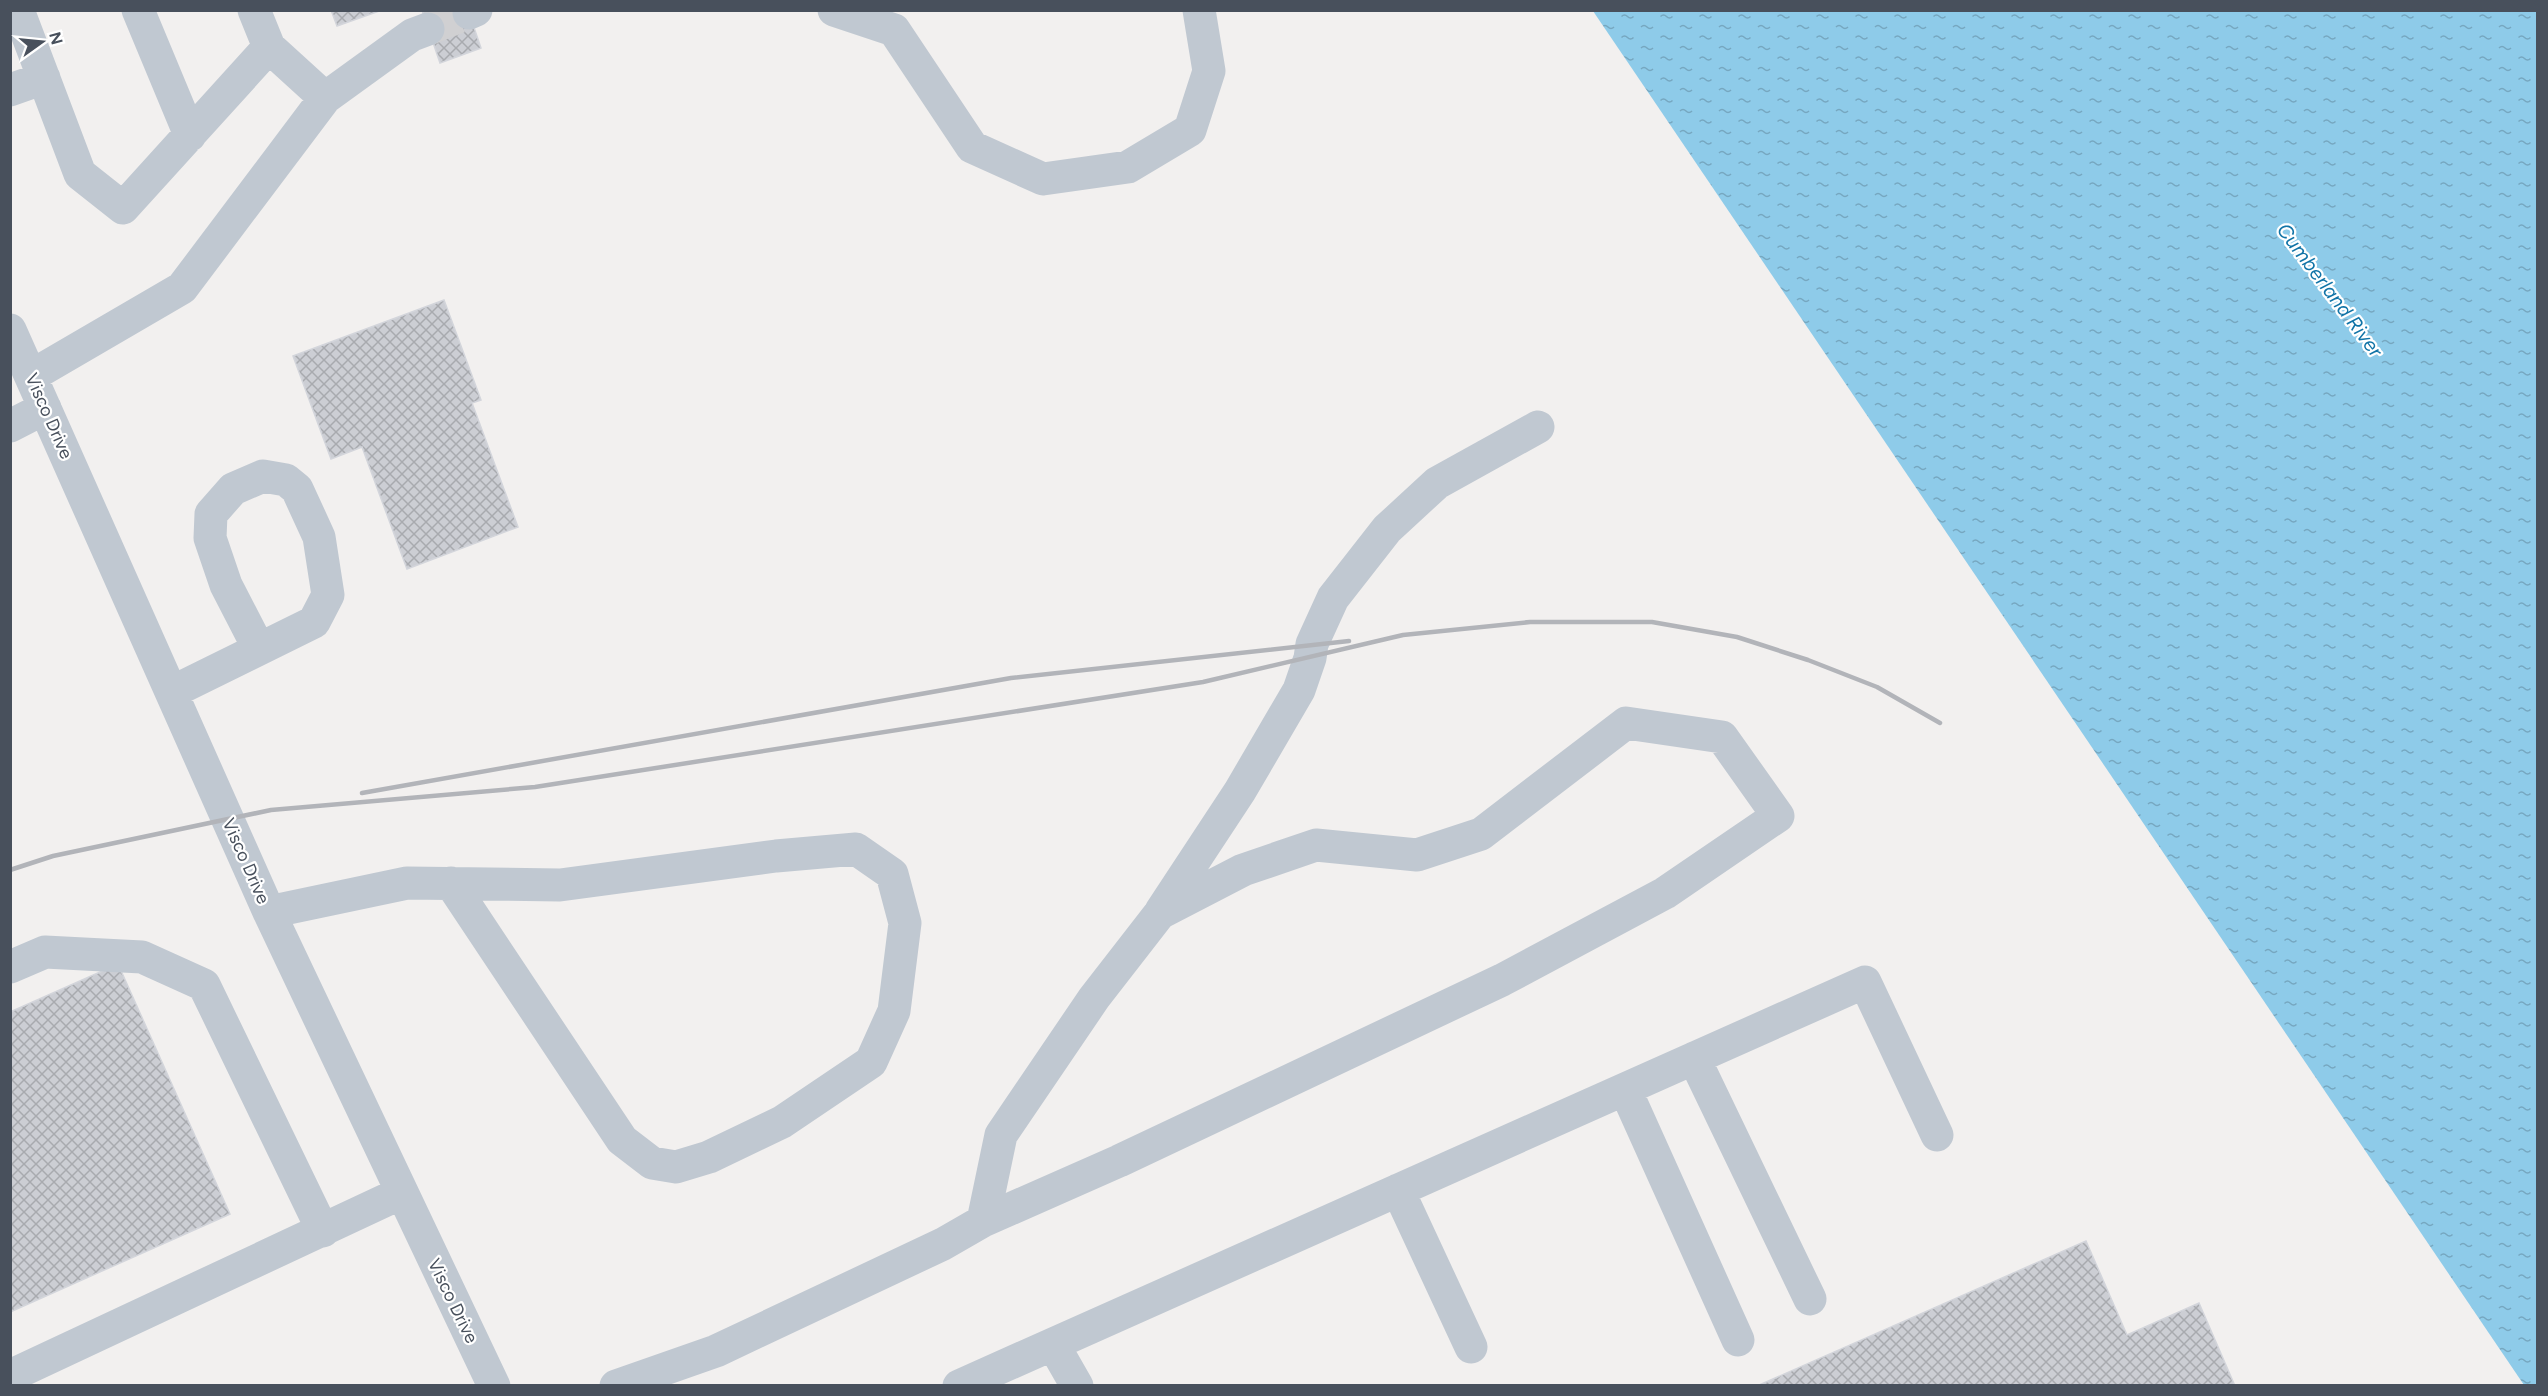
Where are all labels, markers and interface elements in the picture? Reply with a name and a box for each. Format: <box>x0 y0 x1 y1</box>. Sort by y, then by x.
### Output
north arrow <box>12 12 72 72</box>
text: N <box>45 30 67 47</box>
water label: Cumberland River <box>2272 218 2389 363</box>
street label: Visco Drive <box>20 370 78 462</box>
street label: Visco Drive <box>217 815 275 907</box>
street label: Visco Drive <box>423 1255 483 1347</box>

